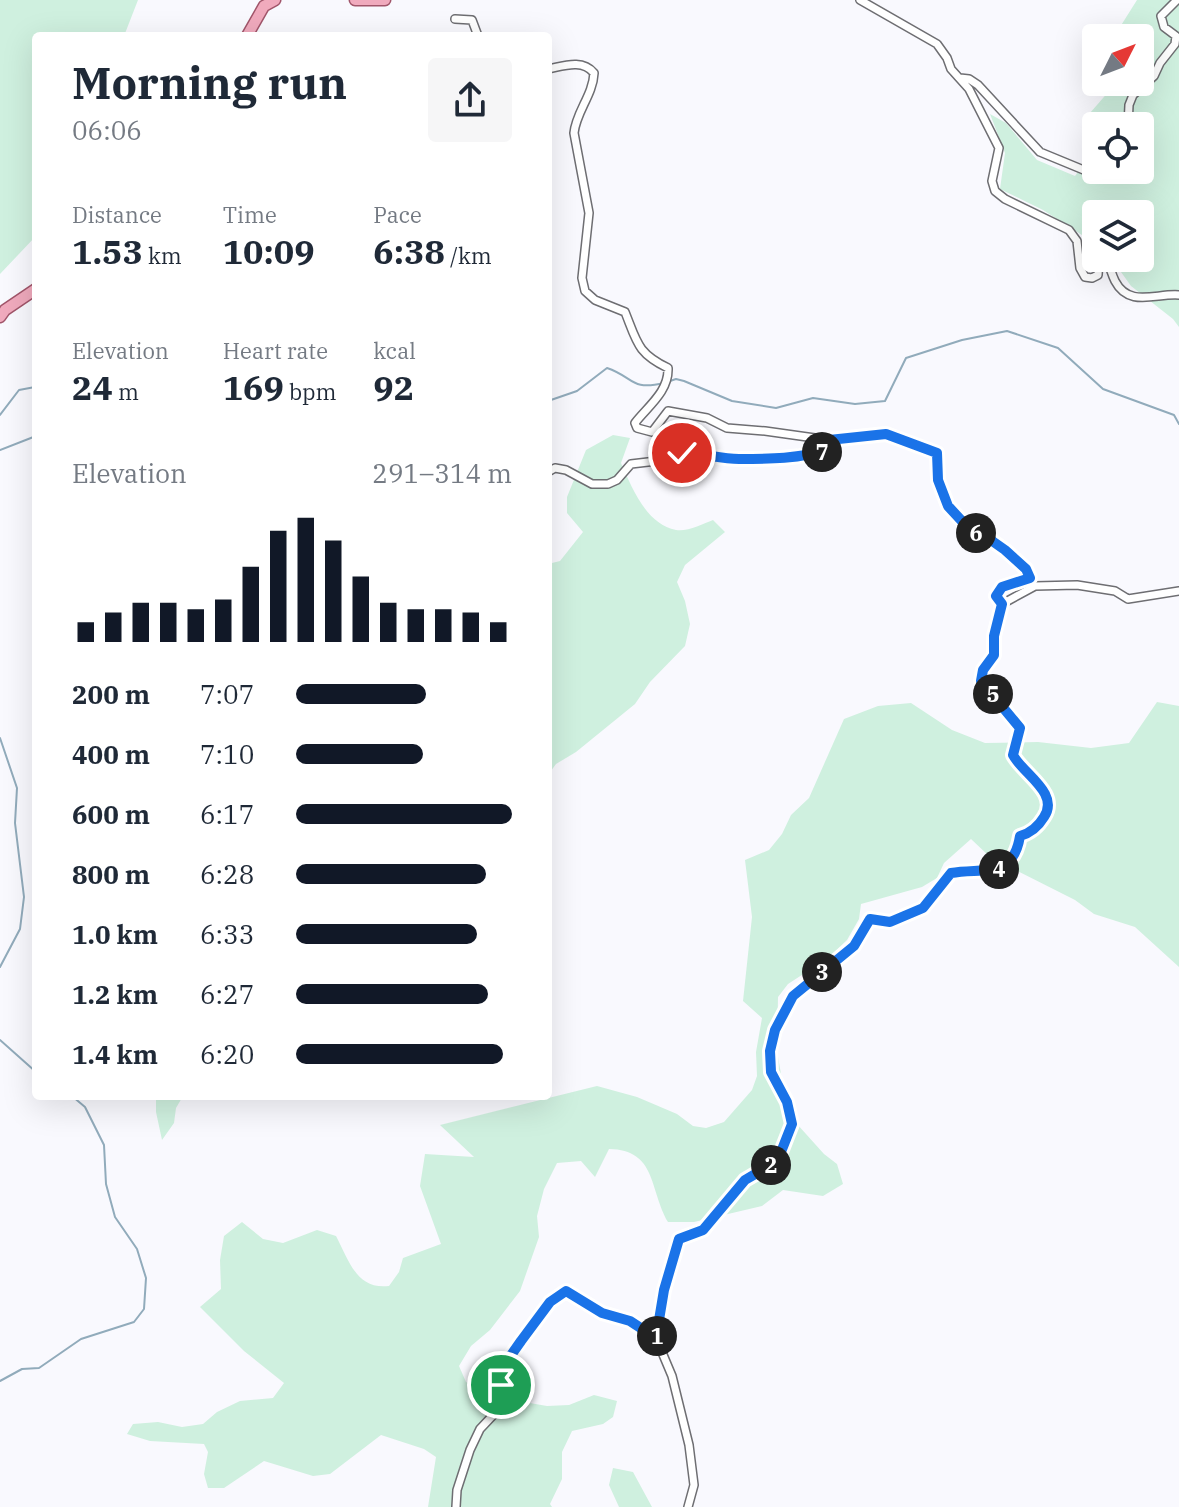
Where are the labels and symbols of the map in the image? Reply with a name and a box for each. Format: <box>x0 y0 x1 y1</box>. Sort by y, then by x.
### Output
north arrow <box>1082 24 1154 96</box>
pin <box>648 419 716 487</box>
pin: 7 <box>802 432 842 472</box>
pin: 6 <box>956 513 996 553</box>
pin: 5 <box>973 674 1013 714</box>
pin: 4 <box>979 849 1019 889</box>
pin: 3 <box>802 952 842 992</box>
pin: 2 <box>751 1145 791 1185</box>
pin: 1 <box>637 1316 677 1356</box>
pin <box>467 1351 535 1419</box>

